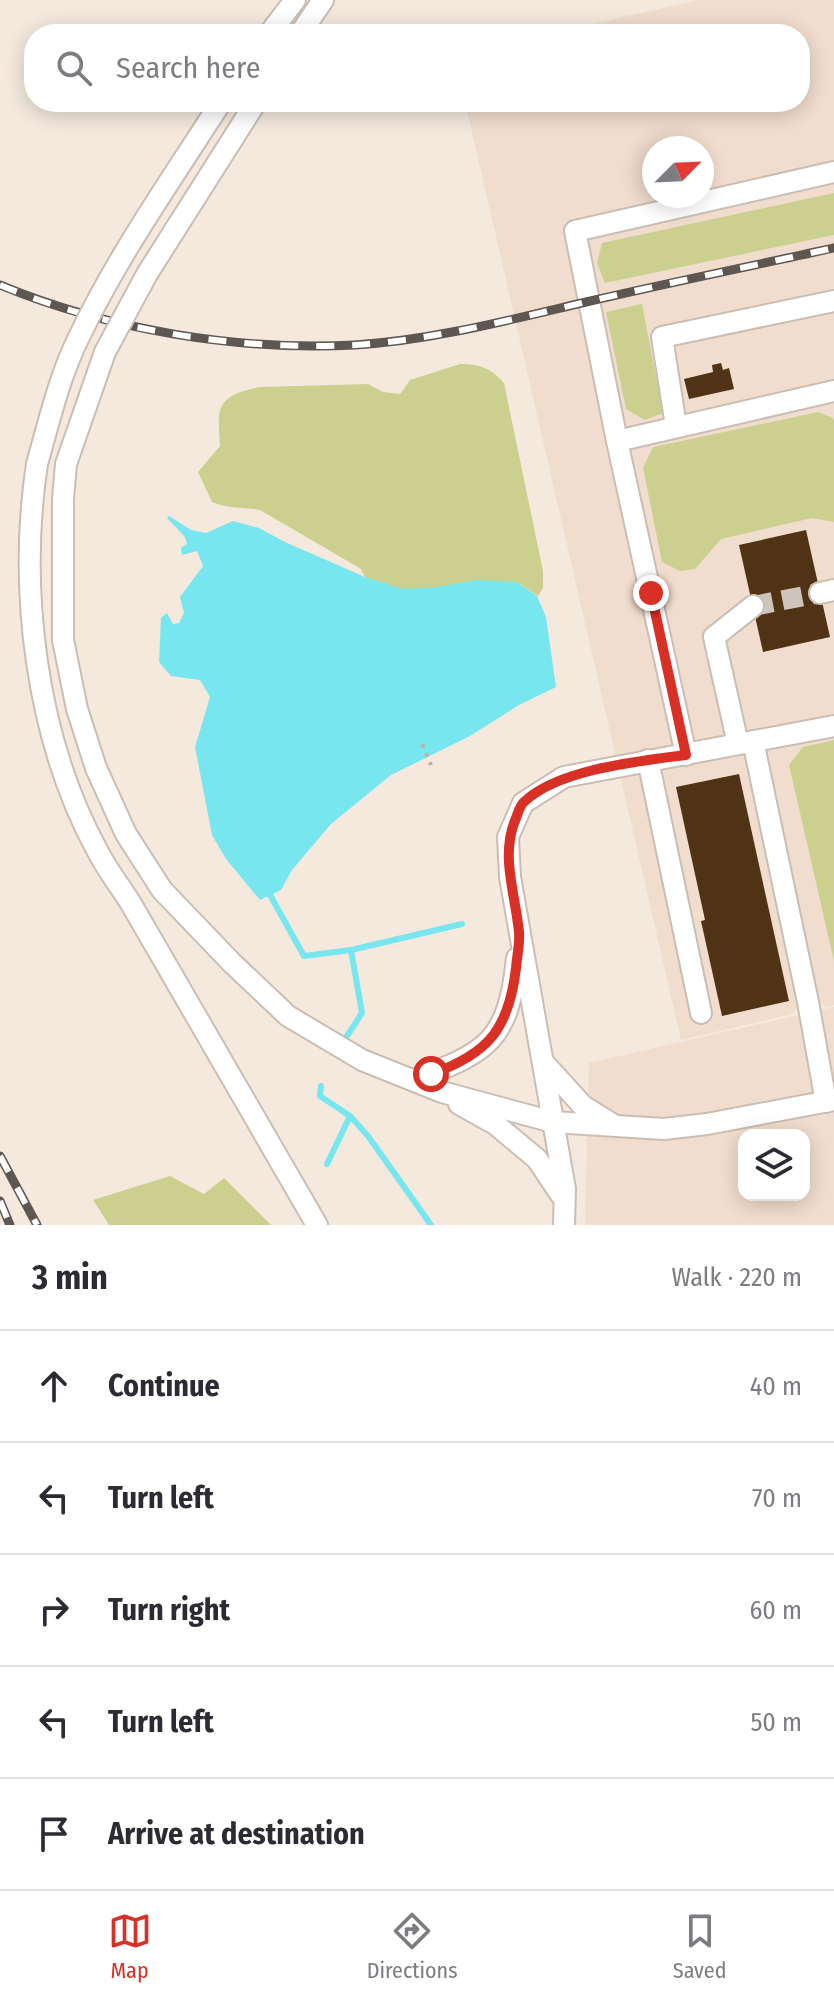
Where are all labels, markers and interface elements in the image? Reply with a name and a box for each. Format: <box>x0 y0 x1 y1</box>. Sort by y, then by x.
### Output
search box <box>24 24 810 112</box>
icon: search <box>52 46 96 90</box>
text: Search here <box>116 50 261 86</box>
north arrow <box>642 136 714 208</box>
route end <box>633 575 669 611</box>
route start <box>413 1056 449 1092</box>
map controls <box>738 1129 810 1201</box>
button: layers <box>738 1129 810 1201</box>
text: 3 min <box>32 1257 108 1298</box>
text: Walk · 220 m <box>672 1262 802 1293</box>
icon: ahead <box>32 1364 76 1408</box>
text: Continue <box>108 1368 220 1404</box>
text: 40 m <box>750 1371 802 1402</box>
icon: left <box>32 1476 76 1520</box>
text: Turn left <box>108 1480 214 1516</box>
text: 70 m <box>752 1483 802 1514</box>
icon: right <box>32 1588 76 1632</box>
text: Turn right <box>108 1592 230 1628</box>
text: 60 m <box>749 1595 802 1626</box>
icon: left <box>32 1700 76 1744</box>
text: Turn left <box>108 1704 214 1740</box>
text: 50 m <box>750 1707 802 1738</box>
icon: arrive <box>32 1812 76 1856</box>
text: Arrive at destination <box>108 1816 365 1852</box>
tab: Map <box>108 1909 152 1984</box>
tab: Directions <box>367 1909 458 1984</box>
tab: Saved <box>673 1909 726 1984</box>

